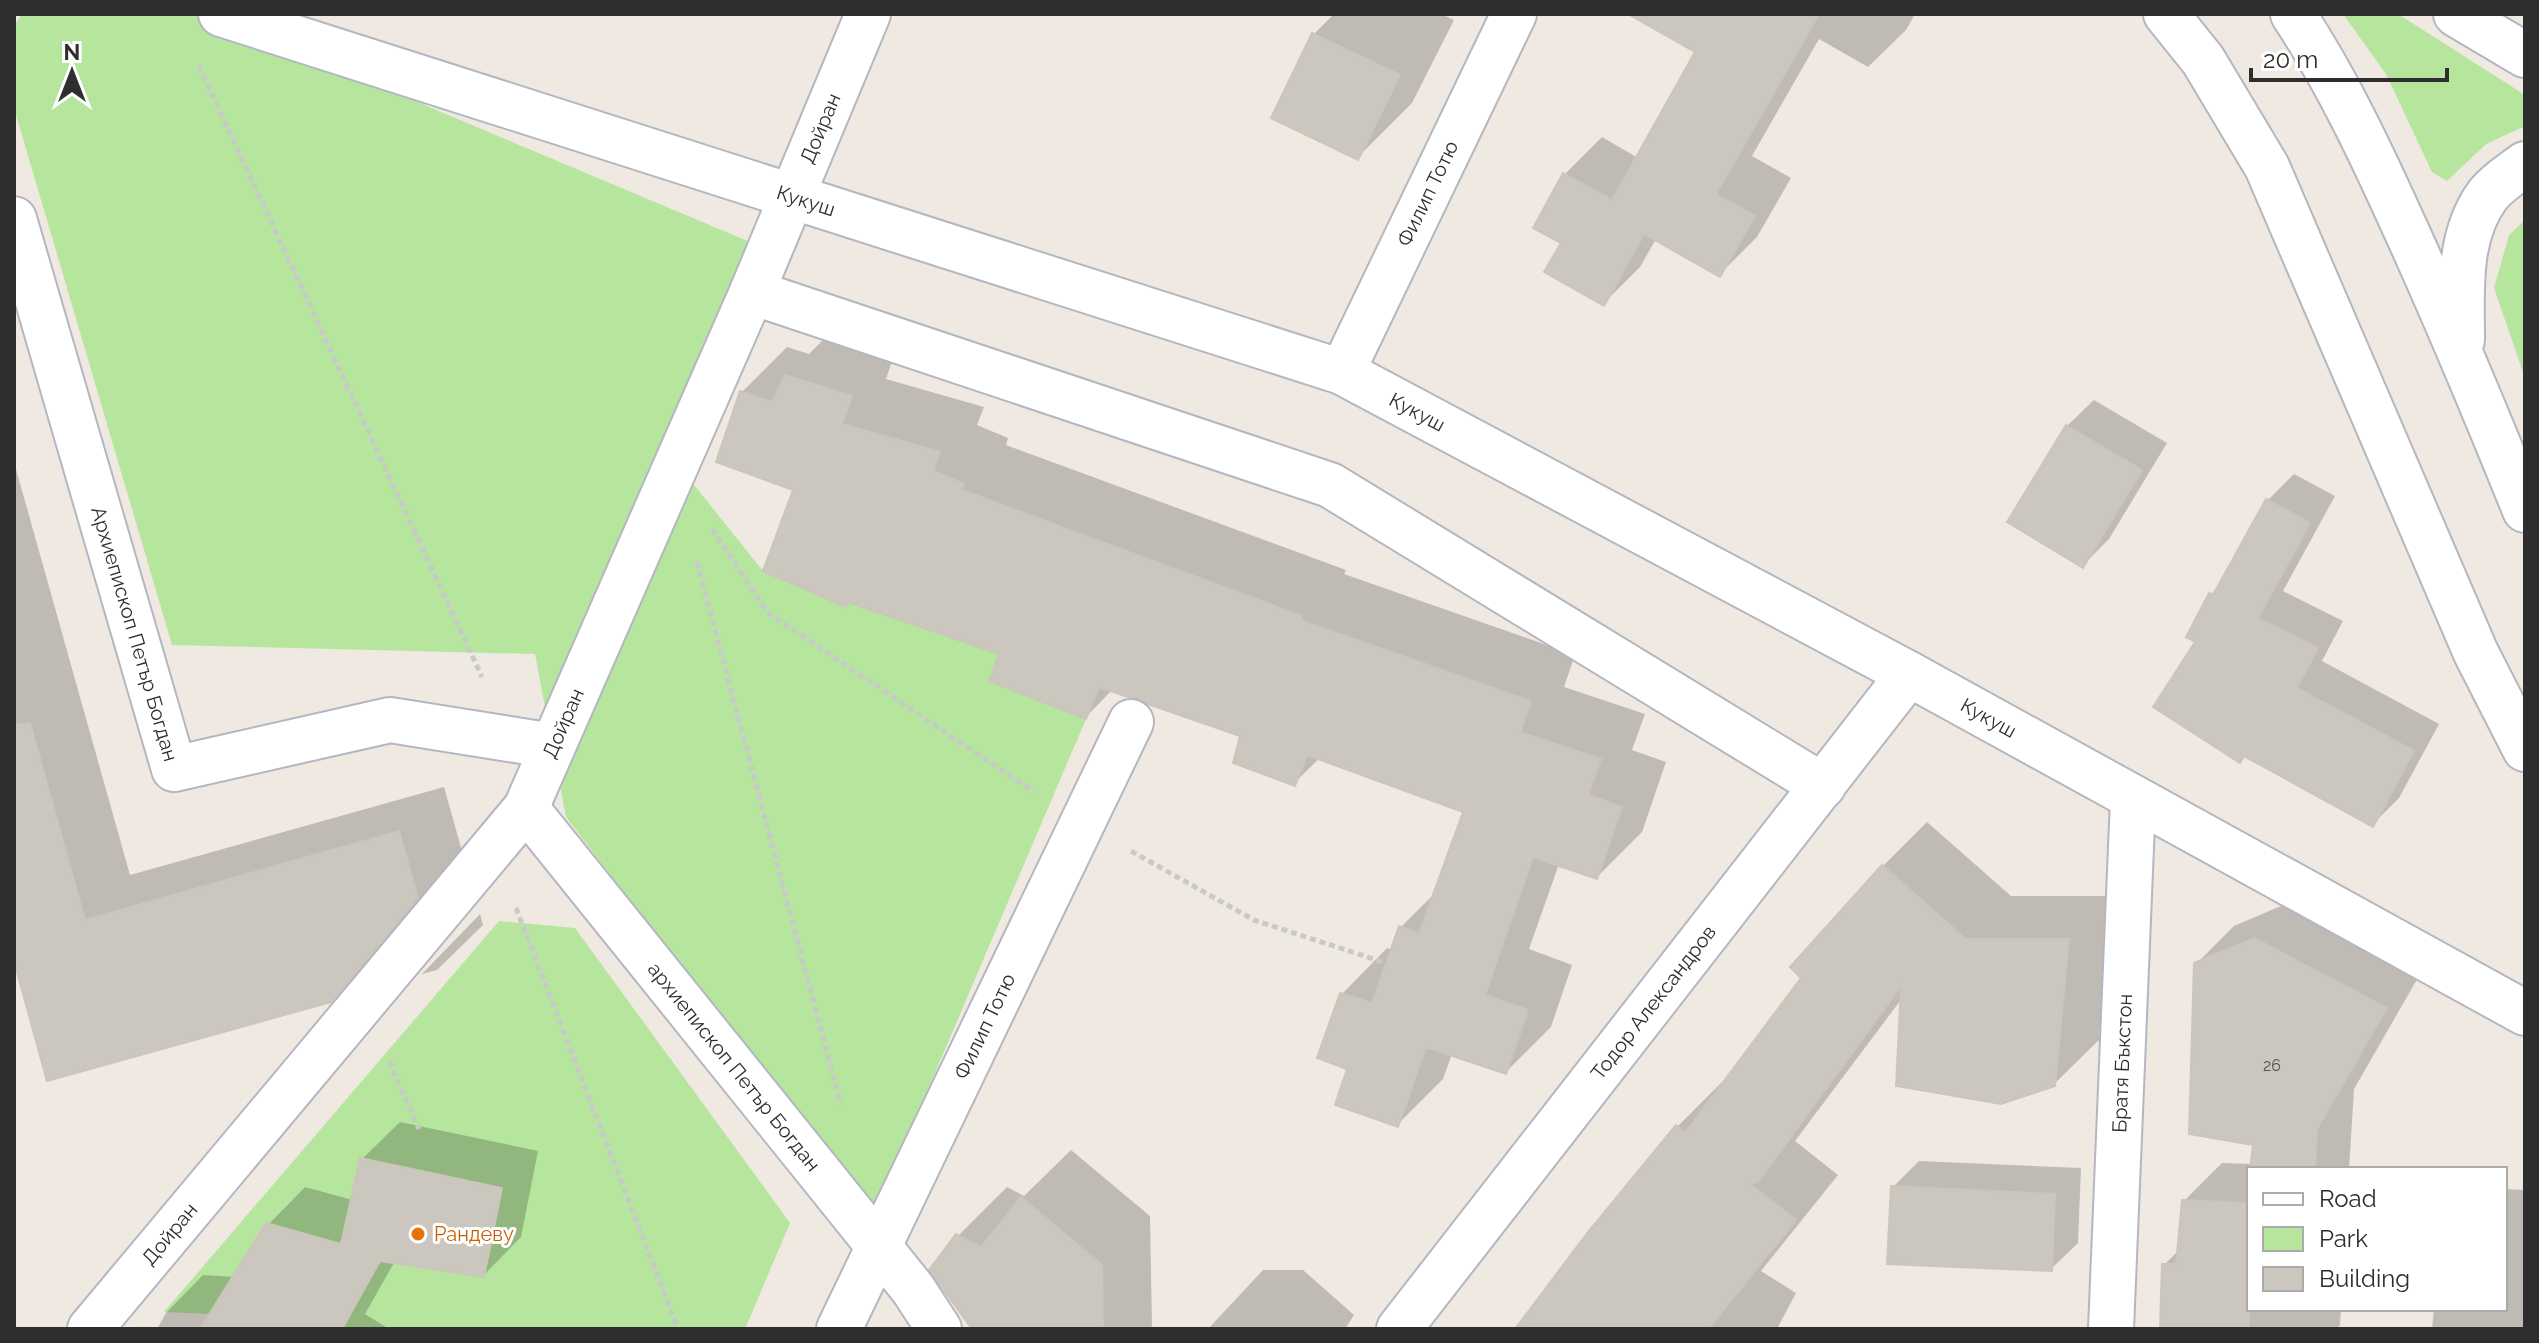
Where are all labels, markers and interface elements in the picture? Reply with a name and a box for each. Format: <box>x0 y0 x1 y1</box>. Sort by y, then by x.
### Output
north arrow <box>32 32 112 112</box>
scale bar <box>2251 32 2447 82</box>
text: N <box>64 39 80 65</box>
text: 20 m <box>2263 45 2318 74</box>
street label: Дойран <box>795 90 846 167</box>
street label: Филип Тотю <box>1392 137 1463 250</box>
street label: Кукуш <box>774 180 838 221</box>
street label: Кукуш <box>1385 387 1449 437</box>
street label: Архиепископ Петър Богдан <box>86 504 183 764</box>
street label: Дойран <box>537 685 589 762</box>
street label: Кукуш <box>1956 693 2021 743</box>
street label: Тодор Александров <box>1586 920 1721 1084</box>
street label: архиепископ Петър Богдан <box>643 957 825 1176</box>
street label: Филип Тотю <box>949 970 1020 1083</box>
street label: Братя Бъкстон <box>2107 993 2137 1133</box>
house number: 26 <box>2263 1056 2281 1075</box>
legend <box>2247 1167 2507 1311</box>
text: Road <box>2319 1184 2377 1213</box>
street label: Дойран <box>137 1198 202 1270</box>
place label: Рандеву <box>434 1222 514 1246</box>
text: Park <box>2319 1224 2368 1253</box>
marker: Рандеву <box>409 1225 427 1243</box>
text: Building <box>2319 1264 2410 1293</box>

